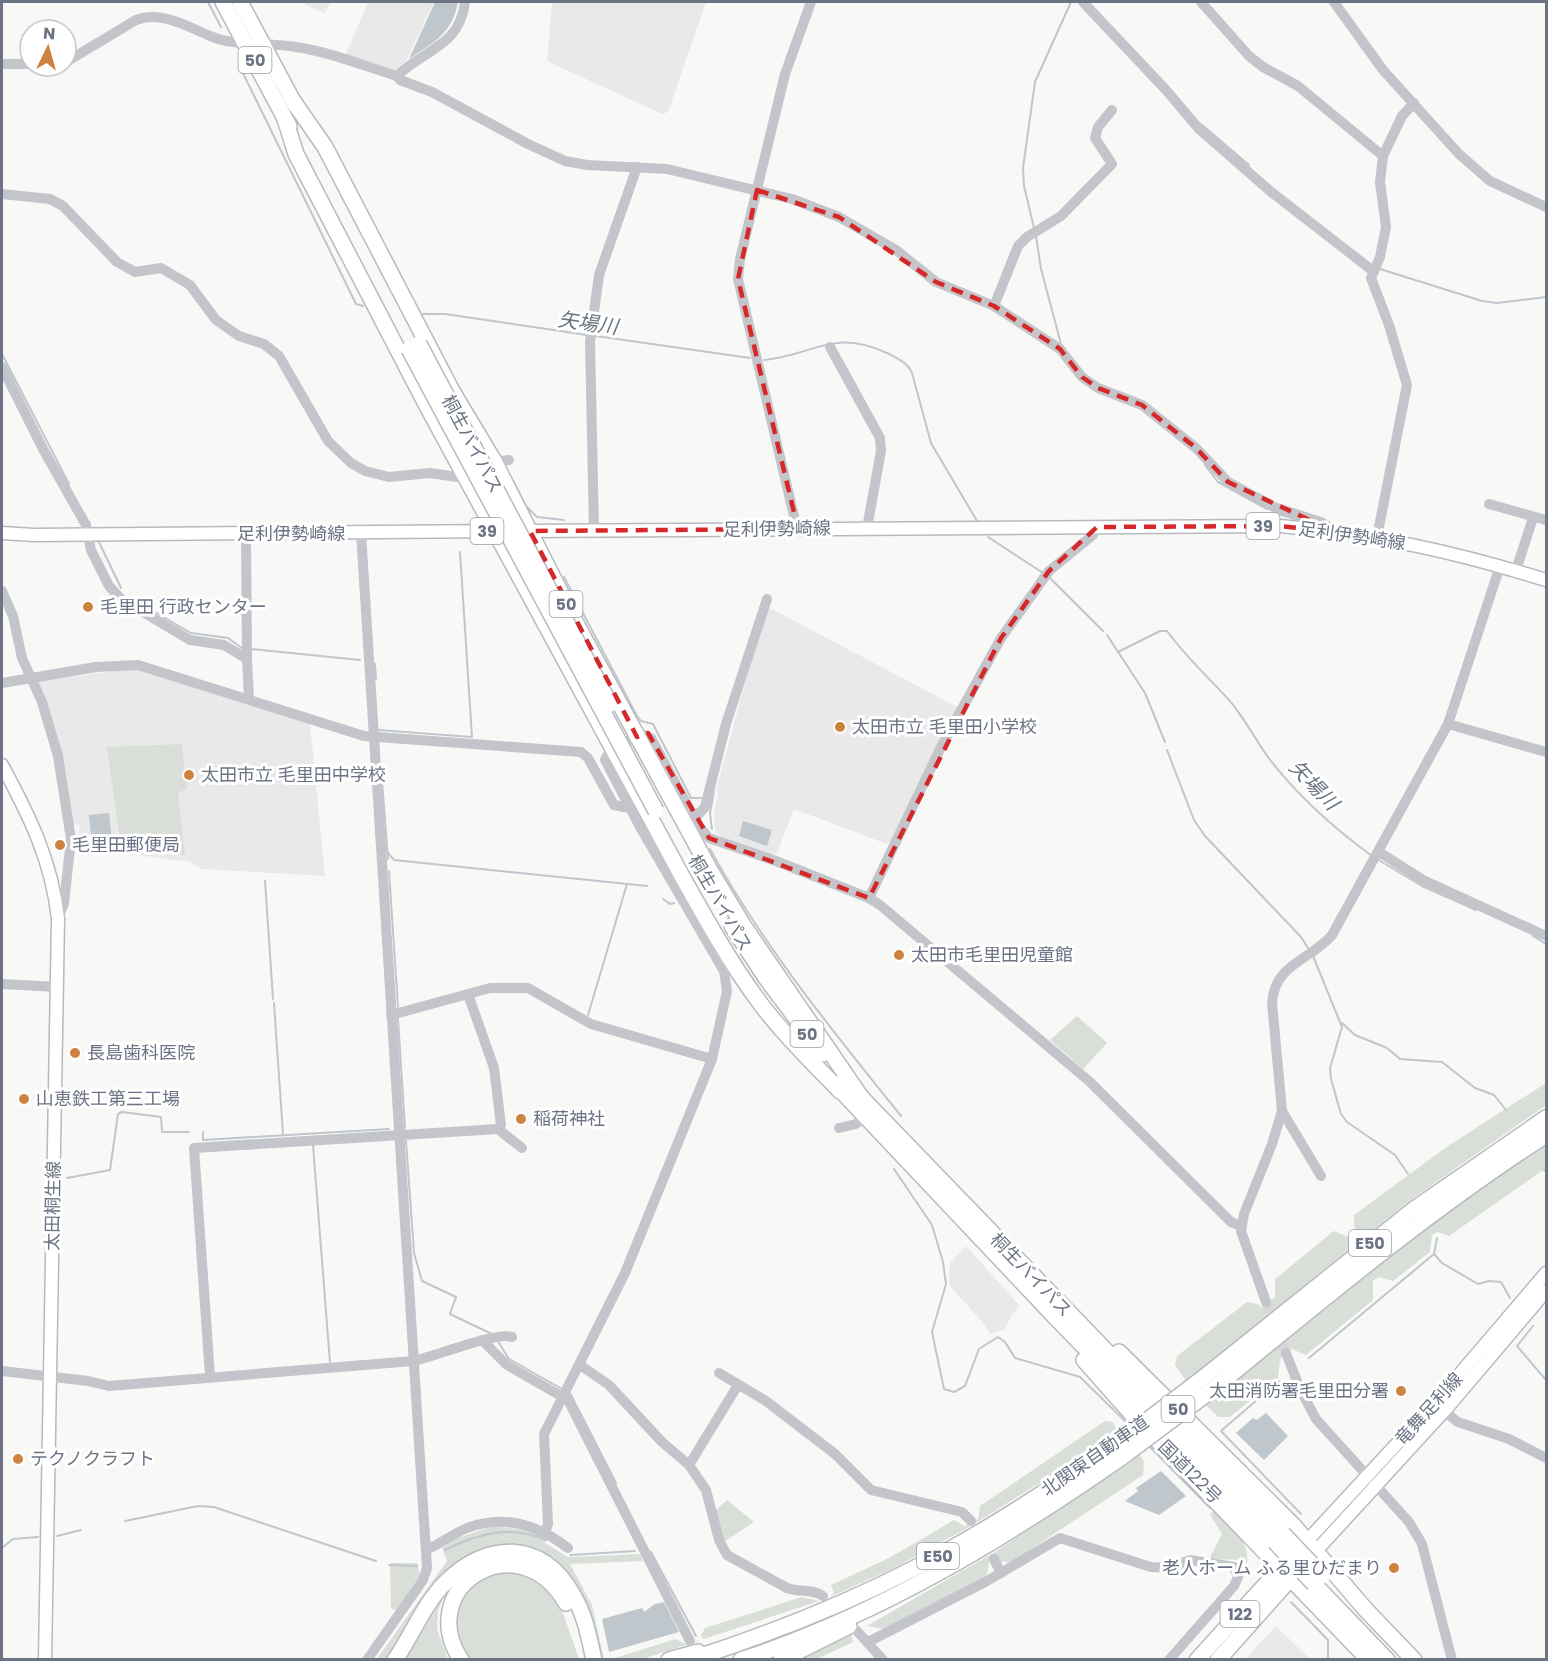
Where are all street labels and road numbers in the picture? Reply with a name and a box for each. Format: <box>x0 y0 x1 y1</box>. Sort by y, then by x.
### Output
road number: 50 <box>238 47 272 73</box>
street label: 桐生バイパス <box>436 390 509 497</box>
road number: 39 <box>1246 513 1280 539</box>
street label: 足利伊勢崎線 <box>723 515 831 542</box>
street label: 足利伊勢崎線 <box>1297 516 1407 555</box>
road number: 39 <box>470 518 504 544</box>
street label: 足利伊勢崎線 <box>237 521 345 546</box>
road number: 50 <box>550 591 582 617</box>
street label: 桐生バイパス <box>683 850 758 956</box>
road number: 50 <box>790 1021 824 1047</box>
street label: 太田桐生線 <box>39 1161 66 1251</box>
street label: 桐生バイパス <box>985 1227 1078 1322</box>
road number: E50 <box>1349 1230 1391 1256</box>
street label: 竜舞足利線 <box>1389 1367 1468 1450</box>
road number: 50 <box>1162 1396 1194 1422</box>
street label: 北関東自動車道 <box>1036 1409 1153 1502</box>
street label: 国道122号 <box>1153 1434 1228 1509</box>
road number: E50 <box>917 1543 959 1569</box>
road number: 122 <box>1220 1601 1260 1627</box>

